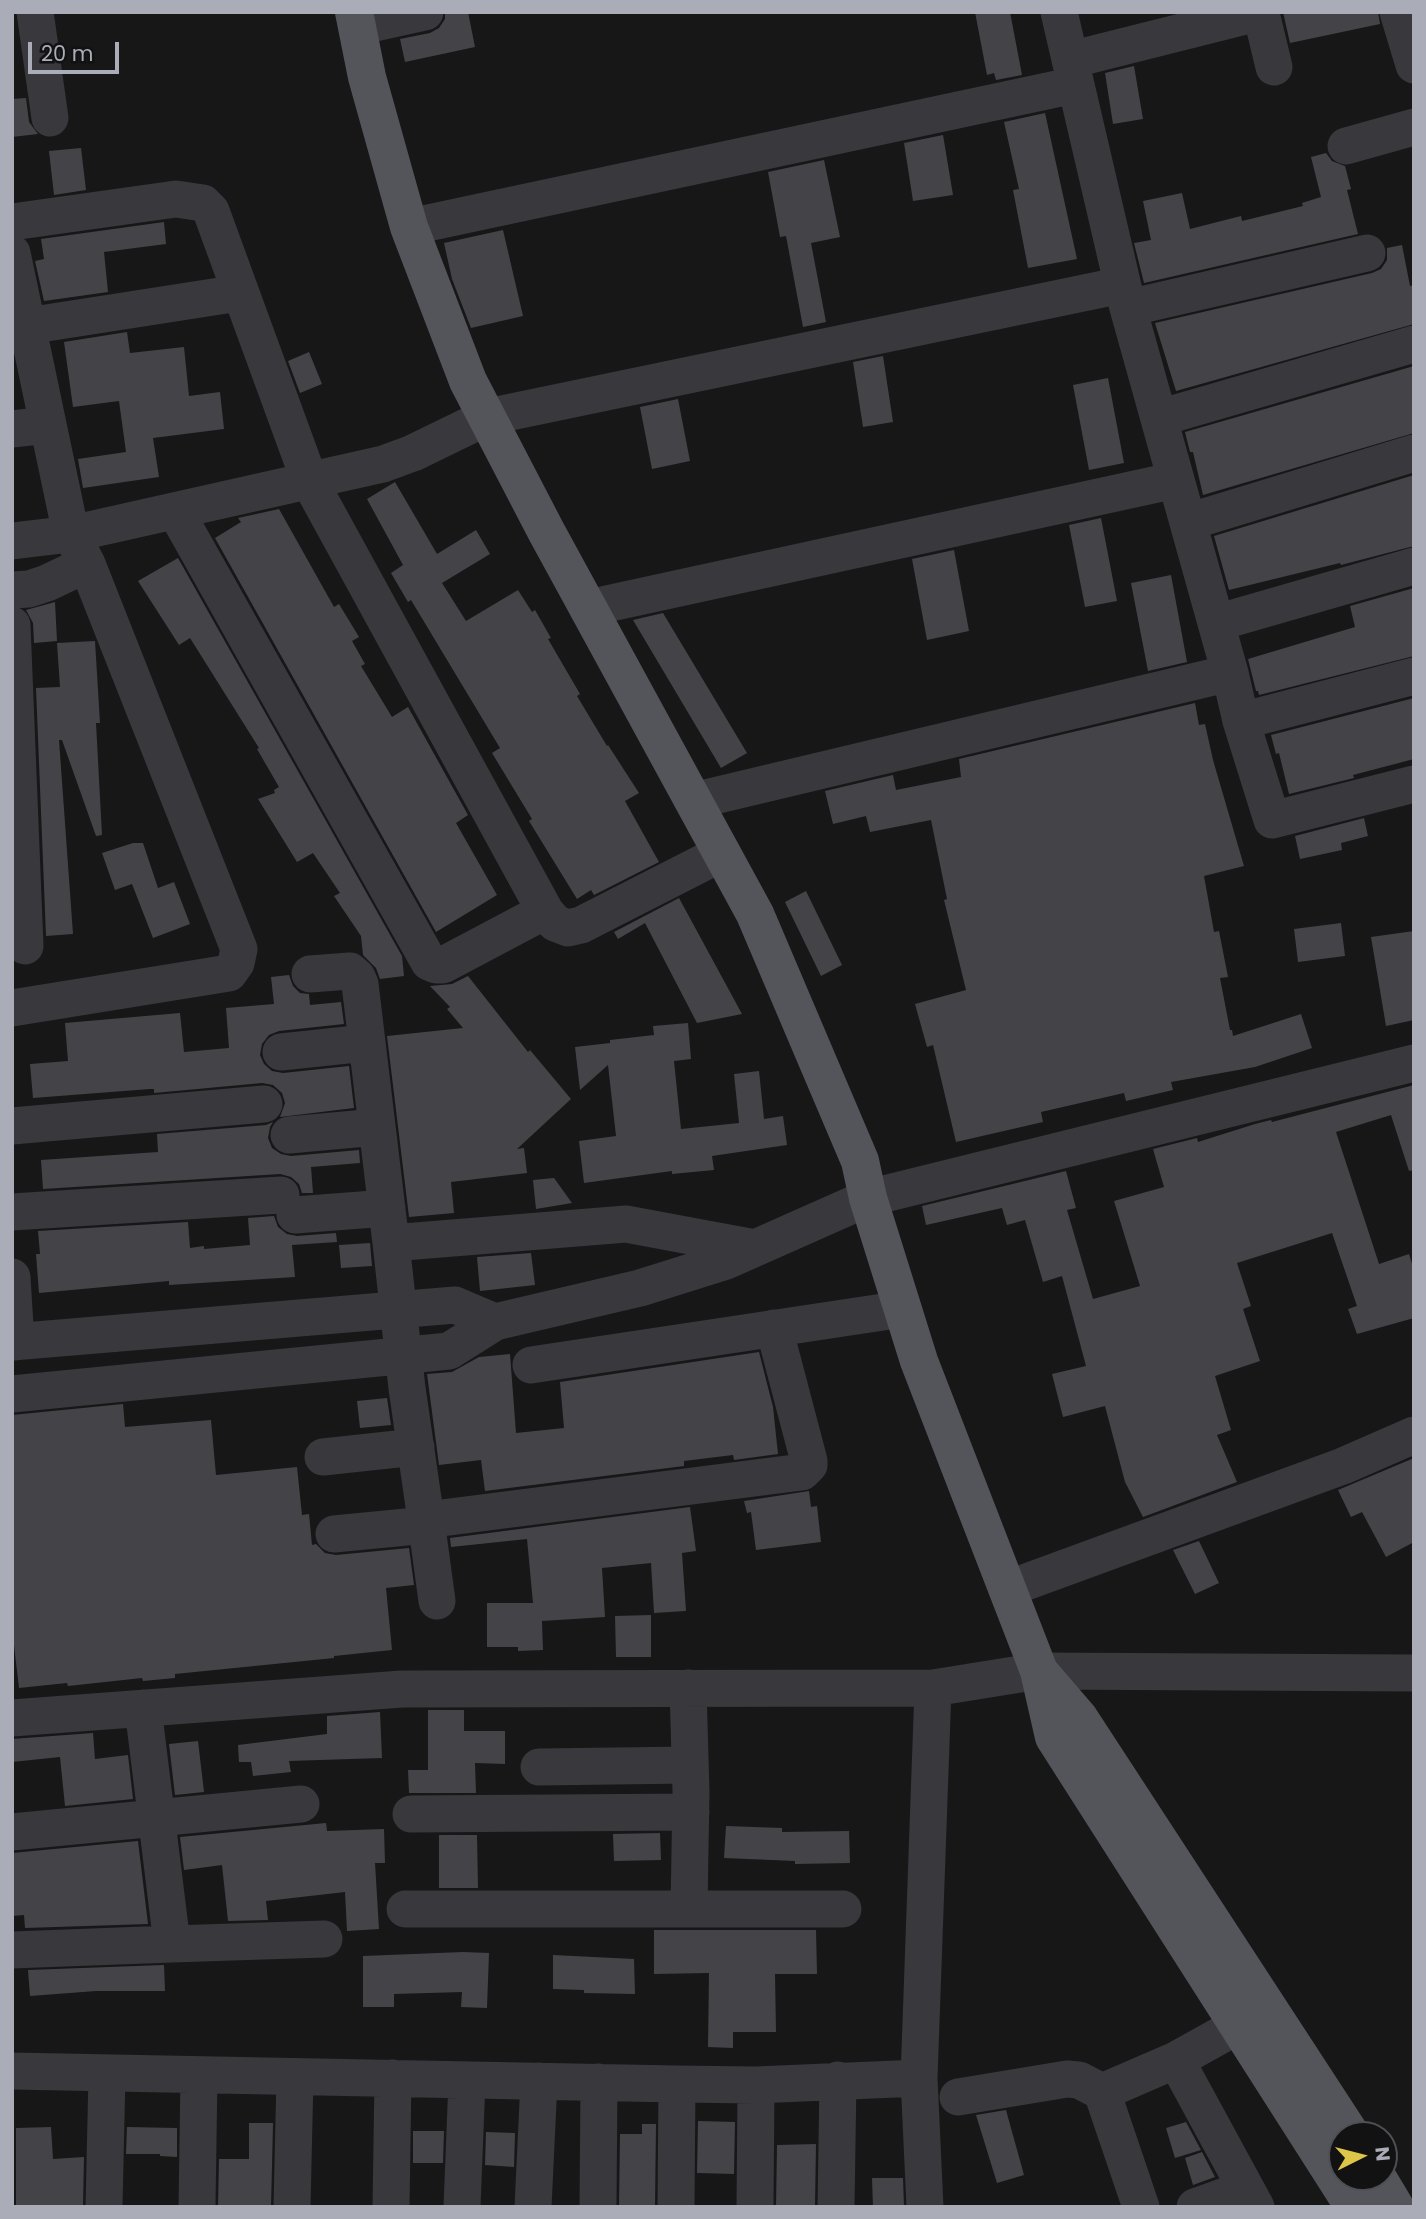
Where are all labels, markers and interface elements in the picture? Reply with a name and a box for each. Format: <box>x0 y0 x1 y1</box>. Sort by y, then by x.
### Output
scale bar <box>32 28 122 72</box>
text: 20 m <box>41 39 94 68</box>
north arrow <box>1328 2121 1398 2191</box>
text: N <box>1368 2145 1397 2162</box>

